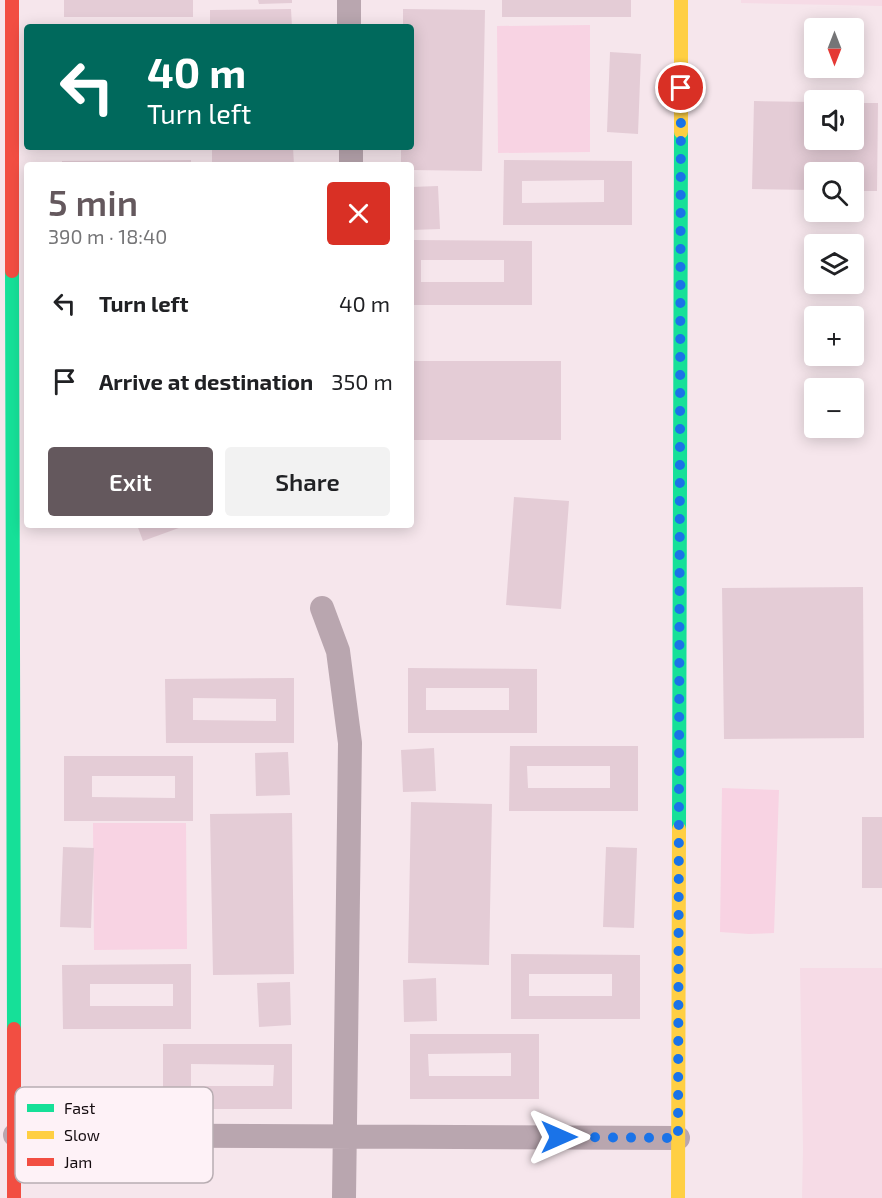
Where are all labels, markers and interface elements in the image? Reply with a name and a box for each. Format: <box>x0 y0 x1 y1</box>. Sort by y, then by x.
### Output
north arrow <box>804 18 864 78</box>
map controls <box>804 18 864 438</box>
text: 40 m <box>147 46 246 96</box>
icon: left <box>48 48 126 126</box>
pin <box>655 62 706 113</box>
icon: arrive <box>664 71 697 104</box>
button: sound <box>804 90 864 150</box>
text: Turn left <box>147 97 251 129</box>
button: search <box>804 162 864 222</box>
text: 5 min <box>48 180 138 223</box>
button: close <box>327 182 390 245</box>
text: 390 m · 18:40 <box>48 224 167 248</box>
button: layers <box>804 234 864 294</box>
icon: left <box>48 287 81 320</box>
text: Turn left <box>99 290 188 316</box>
text: 40 m <box>339 290 390 316</box>
button: + <box>804 306 864 366</box>
icon: arrive <box>48 365 81 398</box>
text: Arrive at destination <box>99 368 313 394</box>
text: 350 m <box>331 368 393 394</box>
button: − <box>804 378 864 438</box>
button: Exit <box>48 447 213 516</box>
button: Share <box>225 447 390 516</box>
legend <box>15 1087 213 1183</box>
text: Fast <box>64 1098 95 1117</box>
position arrow <box>527 1105 591 1169</box>
text: Slow <box>64 1125 100 1144</box>
text: Jam <box>64 1152 92 1171</box>

